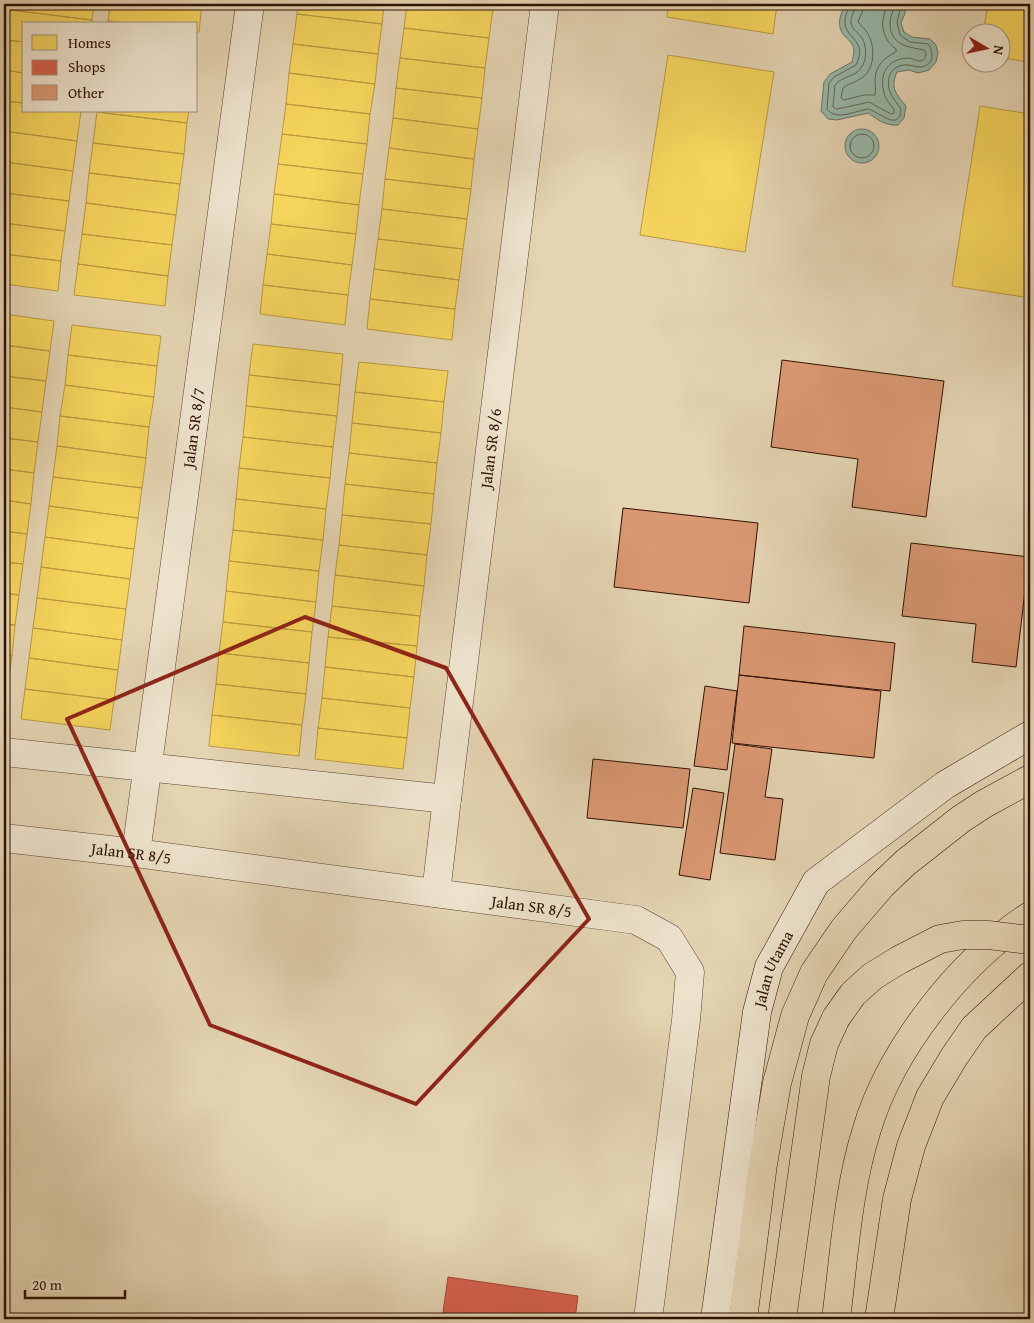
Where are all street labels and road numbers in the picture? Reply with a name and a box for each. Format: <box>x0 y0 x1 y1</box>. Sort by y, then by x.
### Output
street label: Jalan SR 8/7 <box>176 386 210 471</box>
street label: Jalan SR 8/6 <box>473 406 507 492</box>
street label: Jalan SR 8/5 <box>88 836 173 870</box>
street label: Jalan SR 8/5 <box>488 888 573 923</box>
street label: Jalan Utama <box>746 925 799 1012</box>

